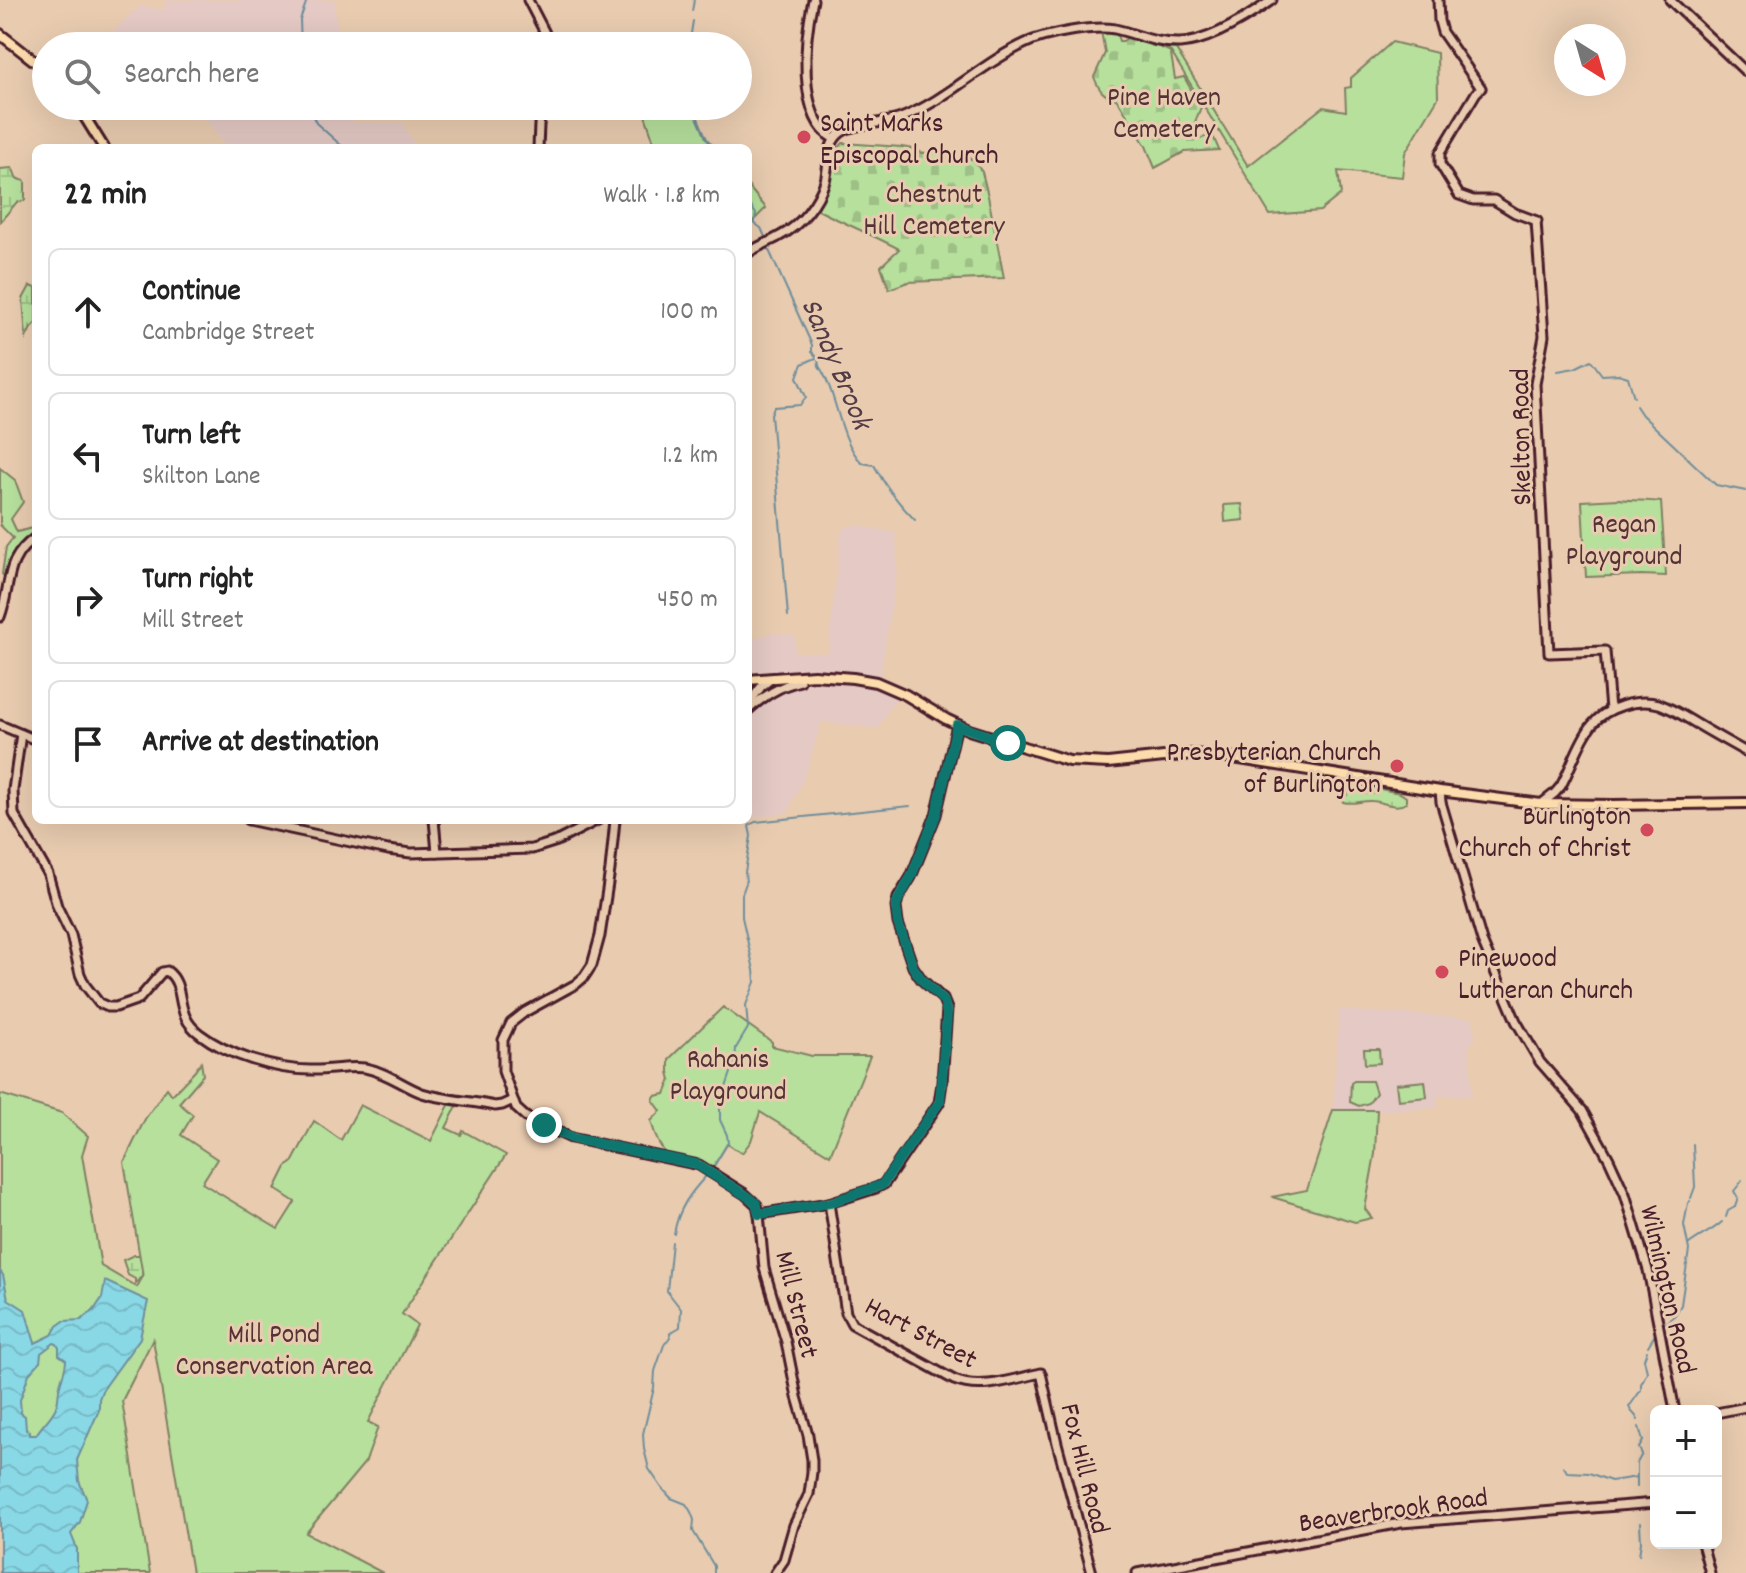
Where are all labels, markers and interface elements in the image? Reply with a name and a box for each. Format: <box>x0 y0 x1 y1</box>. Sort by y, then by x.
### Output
north arrow <box>1554 24 1626 96</box>
search box <box>32 32 752 120</box>
icon: search <box>60 54 104 98</box>
text: Search here <box>124 55 260 98</box>
park label: Pine Haven Cemetery <box>1107 80 1221 152</box>
place label: Saint Marks Episcopal Church <box>820 106 999 178</box>
marker: Saint Marks Episcopal Church <box>795 128 813 146</box>
text: 22 min <box>64 172 147 221</box>
park label: Chestnut Hill Cemetery <box>863 177 1005 249</box>
text: Walk · 1.8 km <box>603 178 720 215</box>
text: Continue <box>142 272 241 315</box>
icon: ahead <box>66 290 110 334</box>
water label: Sandy Brook <box>787 293 882 439</box>
text: 100 m <box>660 294 718 331</box>
text: Cambridge Street <box>142 315 315 352</box>
street label: Skelton Road <box>1503 368 1545 506</box>
text: Turn left <box>142 416 241 459</box>
icon: left <box>66 434 110 478</box>
text: 1.2 km <box>662 438 718 475</box>
text: Skilton Lane <box>142 459 260 496</box>
park label: Regan Playground <box>1565 507 1683 579</box>
text: Turn right <box>142 560 253 603</box>
icon: right <box>66 578 110 622</box>
text: 450 m <box>657 582 718 619</box>
text: Mill Street <box>142 603 244 640</box>
icon: arrive <box>66 722 110 766</box>
text: Arrive at destination <box>142 723 379 766</box>
route start <box>990 725 1026 761</box>
place label: Presbyterian Church of Burlington <box>1166 735 1381 807</box>
marker: Presbyterian Church of Burlington <box>1388 757 1406 775</box>
place label: Burlington Church of Christ <box>1458 799 1631 871</box>
marker: Burlington Church of Christ <box>1638 821 1656 839</box>
place label: Pinewood Lutheran Church <box>1458 941 1633 1013</box>
marker: Pinewood Lutheran Church <box>1433 963 1451 981</box>
park label: Rahanis Playground <box>669 1042 787 1114</box>
route end <box>526 1107 562 1143</box>
street label: Wilmington Road <box>1626 1202 1704 1378</box>
street label: Mill Street <box>762 1247 827 1363</box>
street label: Hart Street <box>856 1289 983 1382</box>
park label: Mill Pond Conservation Area <box>176 1317 373 1389</box>
street label: Fox Hill Road <box>1047 1400 1118 1539</box>
map controls <box>1650 1405 1722 1549</box>
button: + <box>1650 1405 1722 1477</box>
button: − <box>1650 1477 1722 1549</box>
street label: Beaverbrook Road <box>1296 1480 1491 1546</box>

